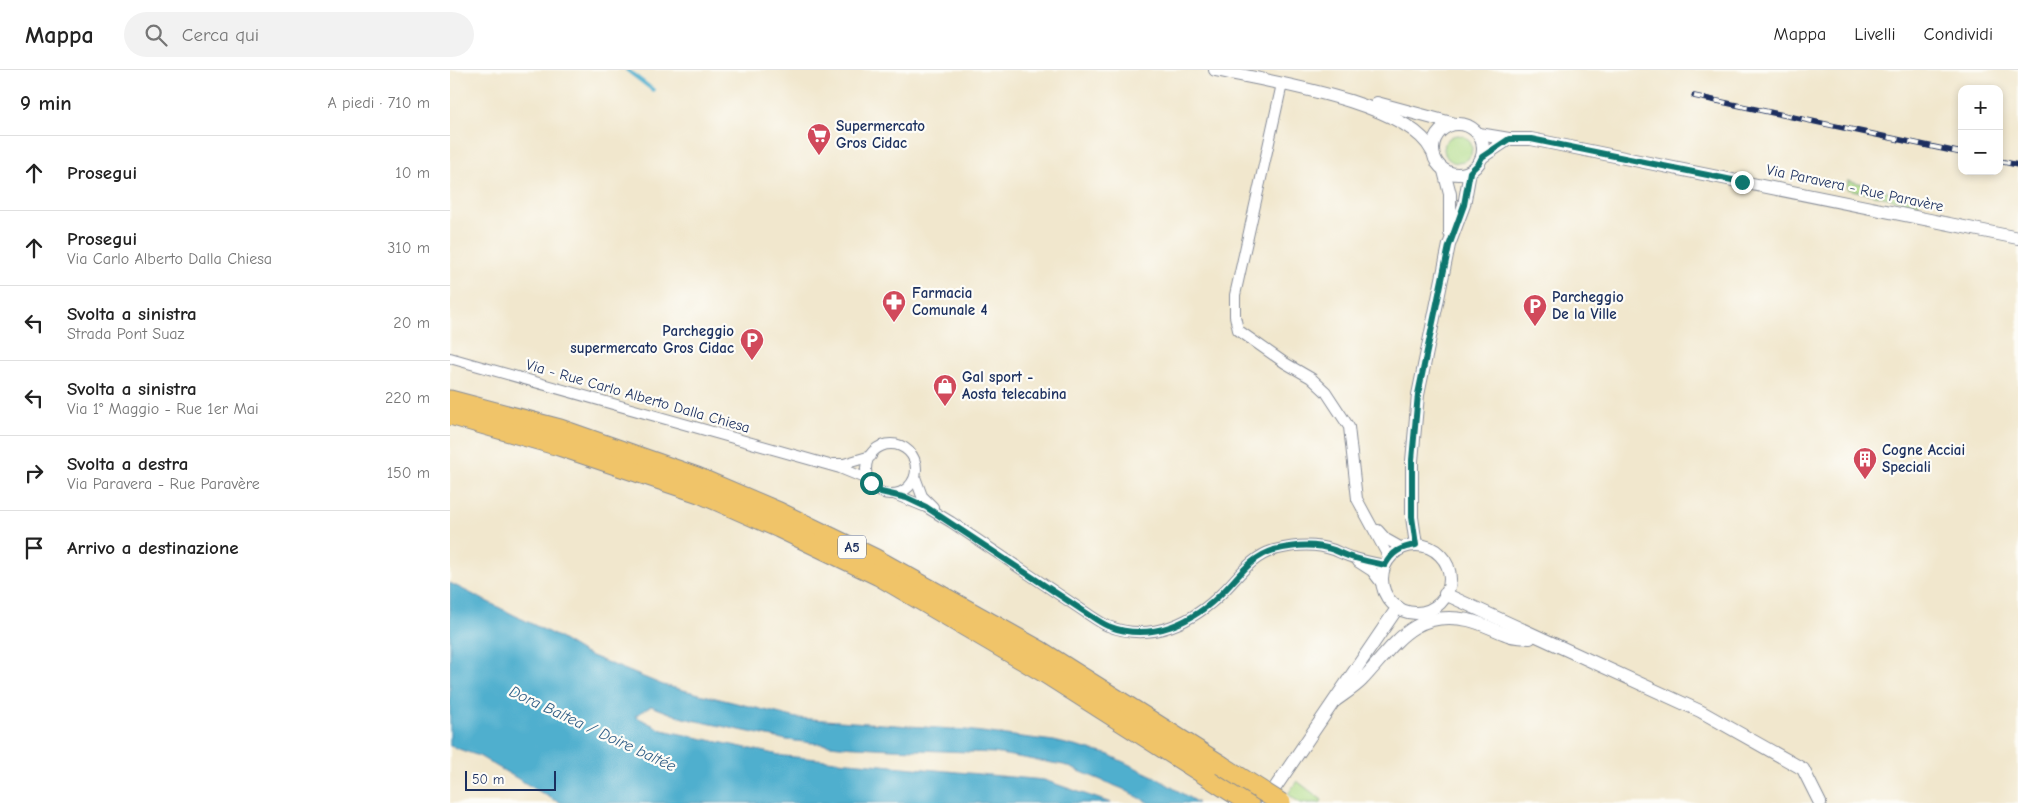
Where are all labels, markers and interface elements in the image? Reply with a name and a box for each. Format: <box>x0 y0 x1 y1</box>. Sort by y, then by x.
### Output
search box <box>124 12 474 57</box>
text: Mappa <box>25 21 94 49</box>
icon: search <box>142 21 170 49</box>
text: Cerca qui <box>182 24 259 46</box>
text: Mappa <box>1774 24 1826 45</box>
text: Livelli <box>1854 24 1896 45</box>
text: Condividi <box>1924 24 1993 45</box>
map controls <box>1958 85 2003 175</box>
button: + <box>1958 85 2003 130</box>
text: 9 min <box>20 91 72 115</box>
text: A piedi · 710 m <box>327 94 430 112</box>
place label: Supermercato Gros Cidac <box>836 117 925 152</box>
supermarket icon: Supermercato Gros Cidac <box>806 122 832 156</box>
button: − <box>1958 130 2003 175</box>
icon: ahead <box>20 159 48 187</box>
street label: Via Paravera - Rue Paravère <box>1765 160 1946 216</box>
text: Prosegui <box>67 162 137 184</box>
text: 10 m <box>395 164 430 182</box>
route end <box>1731 171 1754 194</box>
text: Prosegui <box>67 228 137 250</box>
icon: ahead <box>20 234 48 262</box>
text: 310 m <box>387 239 430 257</box>
text: Via Carlo Alberto Dalla Chiesa <box>67 250 272 268</box>
place label: Farmacia Comunale 4 <box>912 284 988 319</box>
place label: Parcheggio De la Ville <box>1552 288 1624 323</box>
pharmacy icon: Farmacia Comunale 4 <box>881 289 907 323</box>
parking icon: Parcheggio De la Ville <box>1522 293 1548 327</box>
text: Svolta a sinistra <box>67 303 197 325</box>
icon: left <box>20 309 48 337</box>
text: 20 m <box>393 314 430 332</box>
place label: Parcheggio supermercato Gros Cidac <box>570 322 734 357</box>
text: Strada Pont Suaz <box>67 325 185 343</box>
parking icon: Parcheggio supermercato Gros Cidac <box>739 327 765 361</box>
street label: Via - Rue Carlo Alberto Dalla Chiesa <box>524 355 752 437</box>
place label: Gal sport - Aosta telecabina <box>962 368 1067 403</box>
shop icon: Gal sport - Aosta telecabina <box>932 373 958 407</box>
text: Svolta a sinistra <box>67 378 197 400</box>
icon: left <box>20 384 48 412</box>
text: 220 m <box>385 389 430 407</box>
text: Via 1° Maggio - Rue 1er Mai <box>67 400 259 418</box>
place label: Cogne Acciai Speciali <box>1882 441 1965 476</box>
building icon: Cogne Acciai Speciali <box>1852 446 1878 480</box>
text: Svolta a destra <box>67 453 188 475</box>
icon: right <box>20 459 48 487</box>
text: 150 m <box>387 464 430 482</box>
route start <box>860 472 883 495</box>
text: Via Paravera - Rue Paravère <box>67 475 260 493</box>
icon: arrive <box>20 534 48 562</box>
road number: A5 <box>838 536 866 558</box>
text: Arrivo a destinazione <box>67 537 239 559</box>
water label: Dora Baltea / Doire baltée <box>507 682 679 775</box>
scale bar <box>465 768 556 791</box>
text: 50 m <box>472 771 504 788</box>

